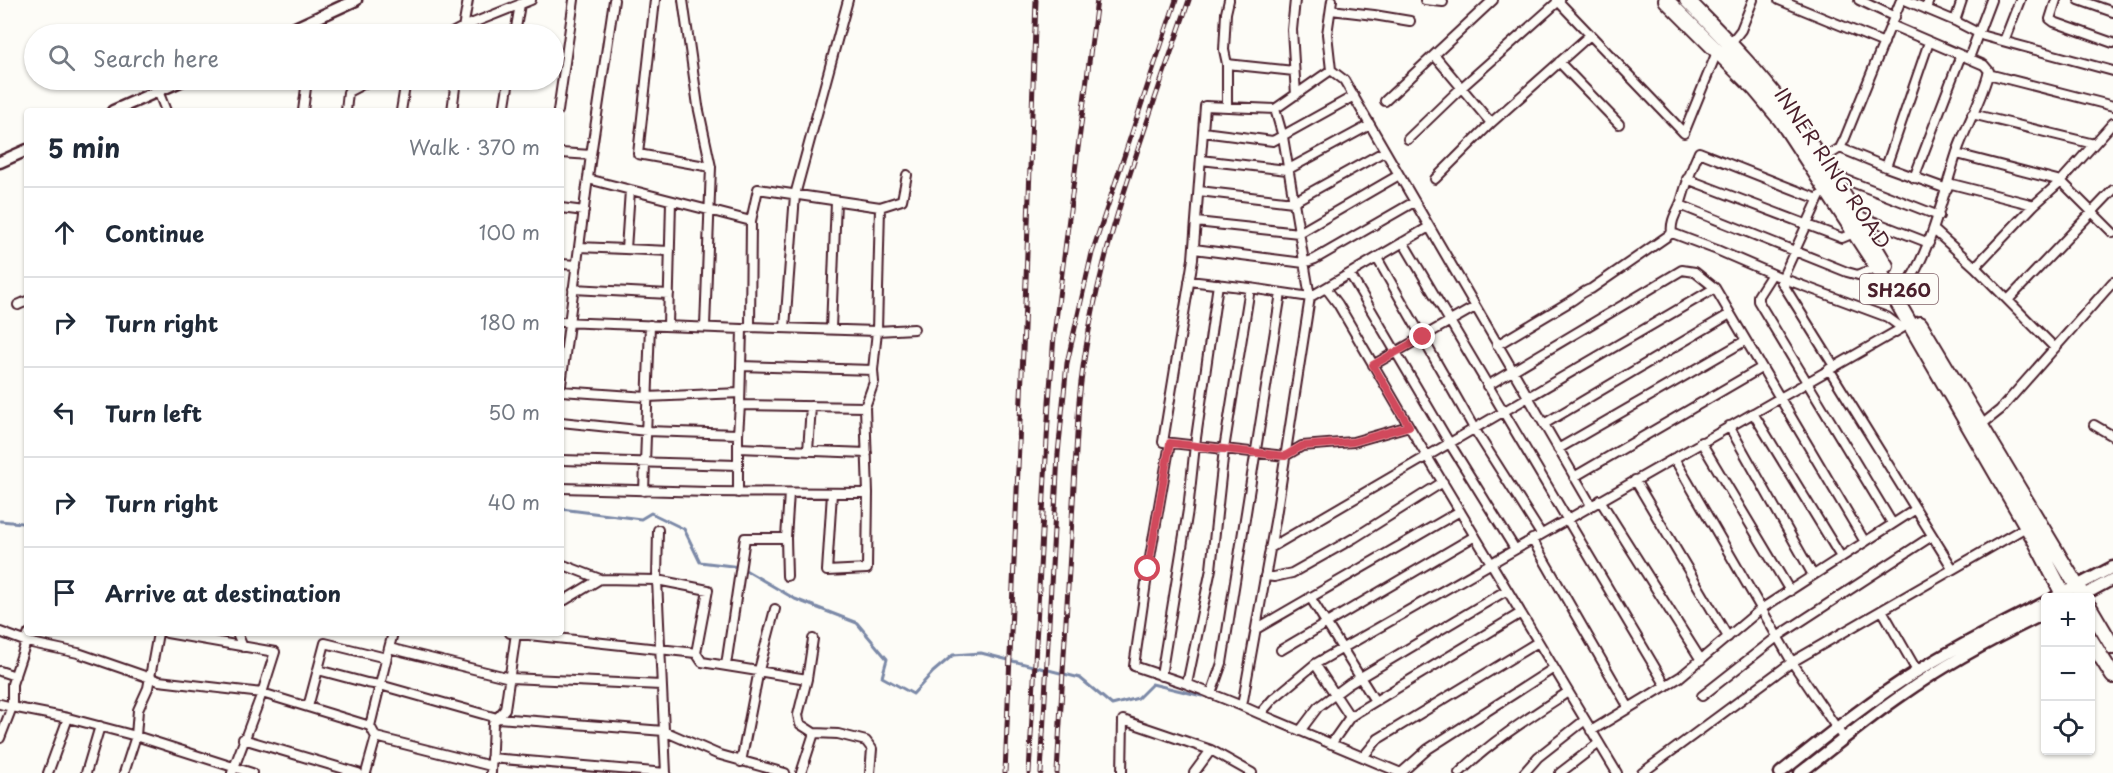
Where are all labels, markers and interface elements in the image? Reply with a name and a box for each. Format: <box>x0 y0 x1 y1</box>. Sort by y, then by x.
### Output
search box <box>24 24 564 90</box>
icon: search <box>45 41 78 74</box>
text: Search here <box>93 41 219 74</box>
street label: INNER RING ROAD <box>1768 81 1898 255</box>
text: 5 min <box>48 128 120 167</box>
text: Walk · 370 m <box>409 132 540 162</box>
icon: ahead <box>48 216 81 249</box>
text: Continue <box>105 216 204 249</box>
text: 100 m <box>479 217 540 247</box>
road number: SH260 <box>1860 274 1938 304</box>
icon: right <box>48 306 81 339</box>
text: Turn right <box>105 306 218 339</box>
text: 180 m <box>480 307 540 337</box>
route end <box>1409 323 1435 349</box>
icon: left <box>48 396 81 429</box>
text: Turn left <box>105 396 202 429</box>
text: 50 m <box>488 397 540 427</box>
icon: right <box>48 486 81 519</box>
text: Turn right <box>105 486 218 519</box>
text: 40 m <box>488 487 540 517</box>
route start <box>1134 555 1160 581</box>
icon: arrive <box>48 576 81 609</box>
text: Arrive at destination <box>105 576 341 609</box>
map controls <box>2041 593 2095 755</box>
button: + <box>2041 593 2095 647</box>
button: − <box>2041 647 2095 701</box>
button: locate <box>2041 701 2095 755</box>

